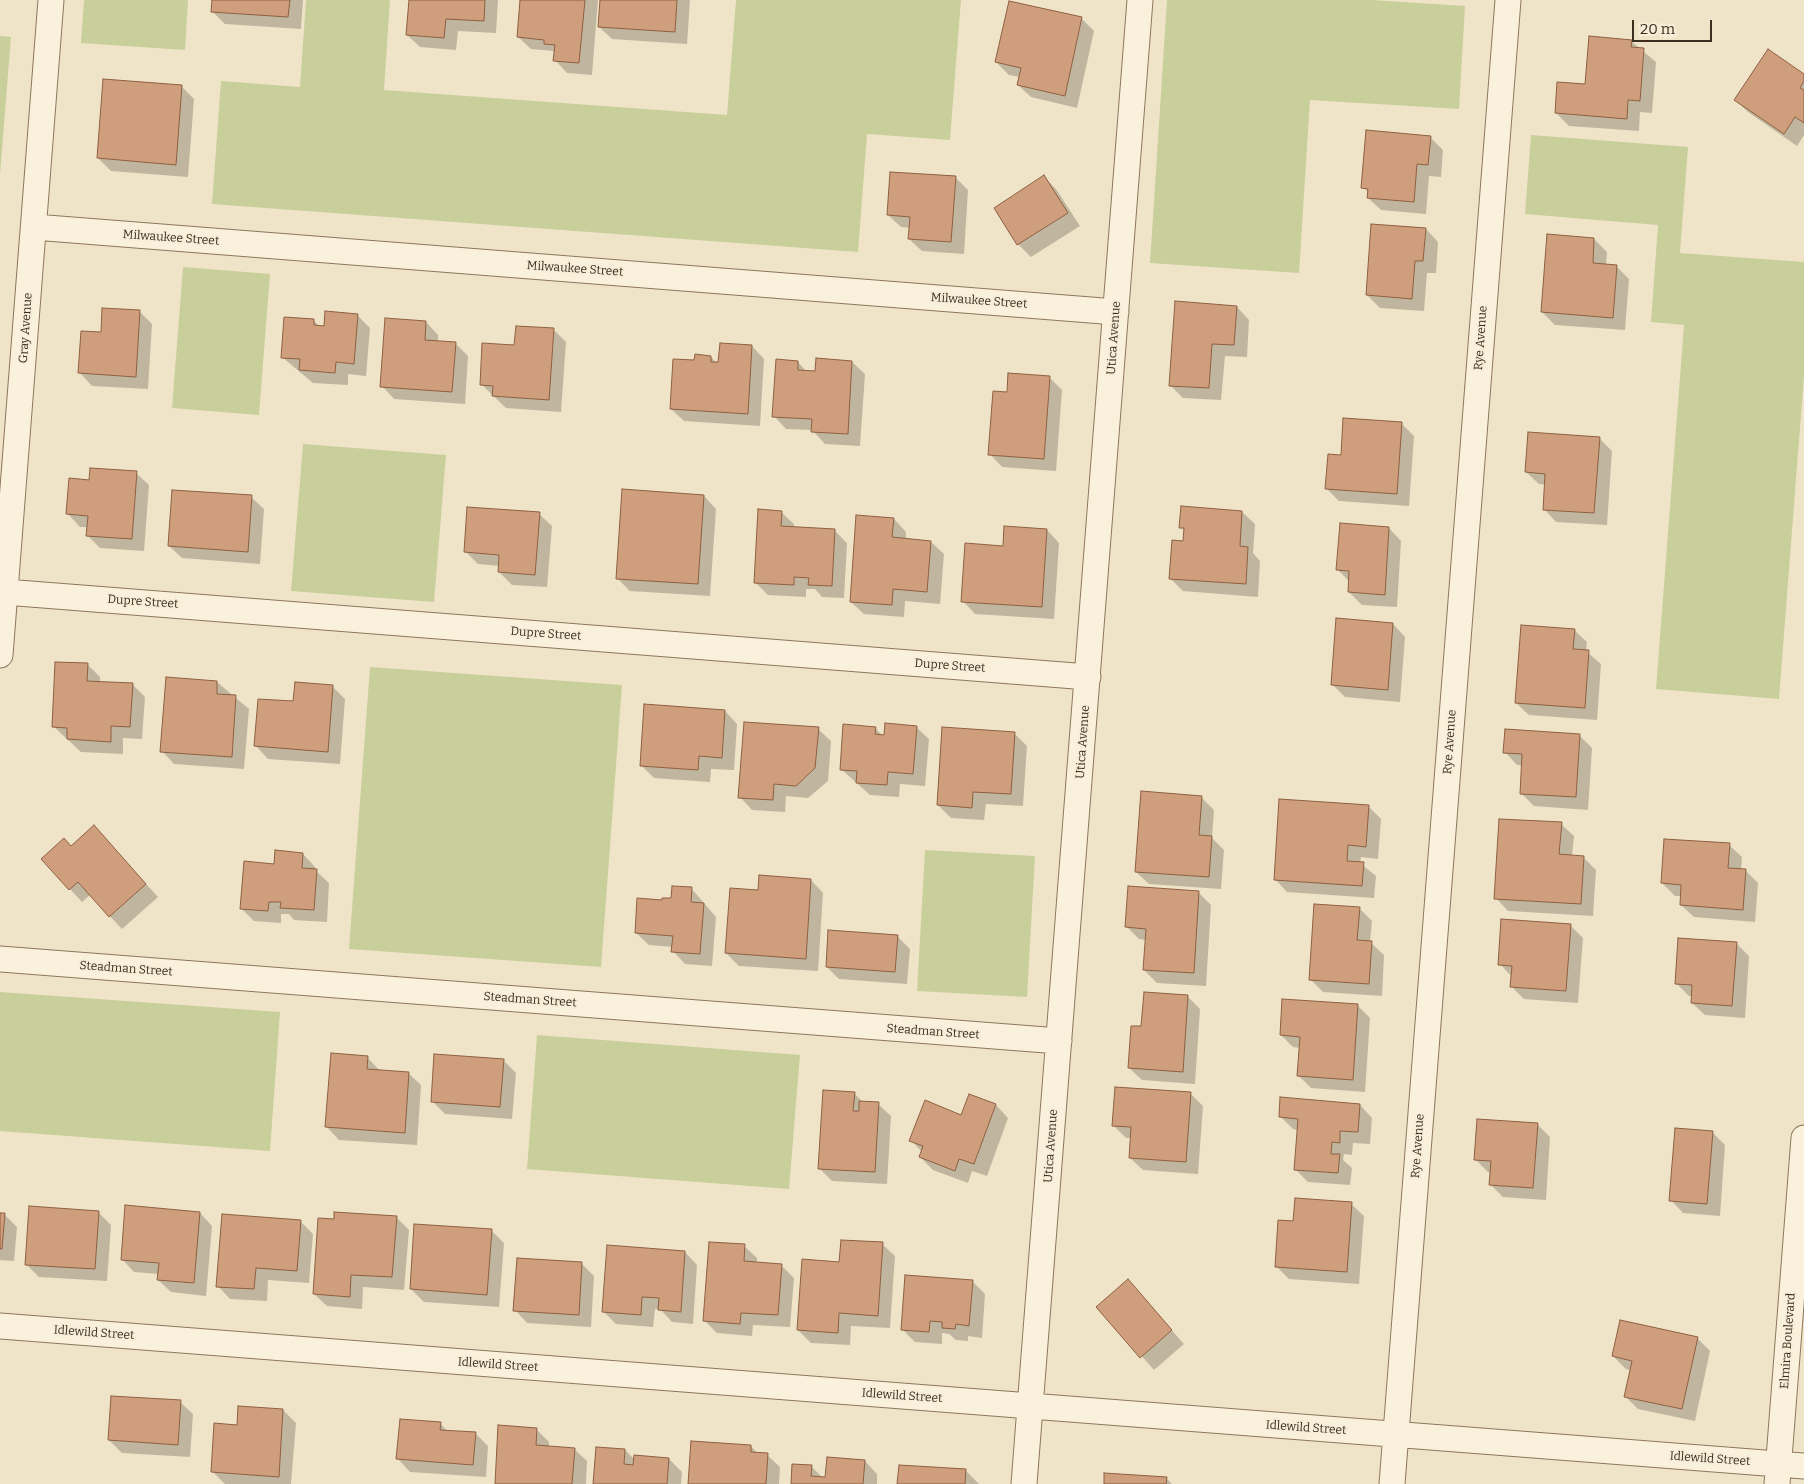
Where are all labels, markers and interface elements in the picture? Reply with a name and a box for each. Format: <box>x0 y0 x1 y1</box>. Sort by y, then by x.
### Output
scale bar <box>1634 10 1714 42</box>
text: 20 m <box>1640 20 1675 38</box>
street label: Milwaukee Street <box>122 227 220 249</box>
street label: Milwaukee Street <box>526 258 624 280</box>
street label: Milwaukee Street <box>930 290 1028 312</box>
street label: Gray Avenue <box>16 292 36 364</box>
street label: Utica Avenue <box>1104 301 1124 375</box>
street label: Rye Avenue <box>1472 305 1490 371</box>
street label: Dupre Street <box>107 592 179 612</box>
street label: Dupre Street <box>510 624 582 644</box>
street label: Dupre Street <box>914 656 986 676</box>
street label: Utica Avenue <box>1073 705 1093 779</box>
street label: Rye Avenue <box>1441 709 1459 775</box>
street label: Steadman Street <box>79 959 173 979</box>
street label: Steadman Street <box>483 990 577 1010</box>
street label: Steadman Street <box>886 1022 980 1042</box>
street label: Utica Avenue <box>1041 1109 1061 1183</box>
street label: Rye Avenue <box>1409 1113 1427 1179</box>
street label: Elmira Boulevard <box>1777 1292 1799 1390</box>
street label: Idlewild Street <box>53 1323 135 1343</box>
street label: Idlewild Street <box>457 1355 539 1375</box>
street label: Idlewild Street <box>861 1386 943 1406</box>
street label: Idlewild Street <box>1265 1418 1347 1438</box>
street label: Idlewild Street <box>1669 1449 1751 1469</box>

